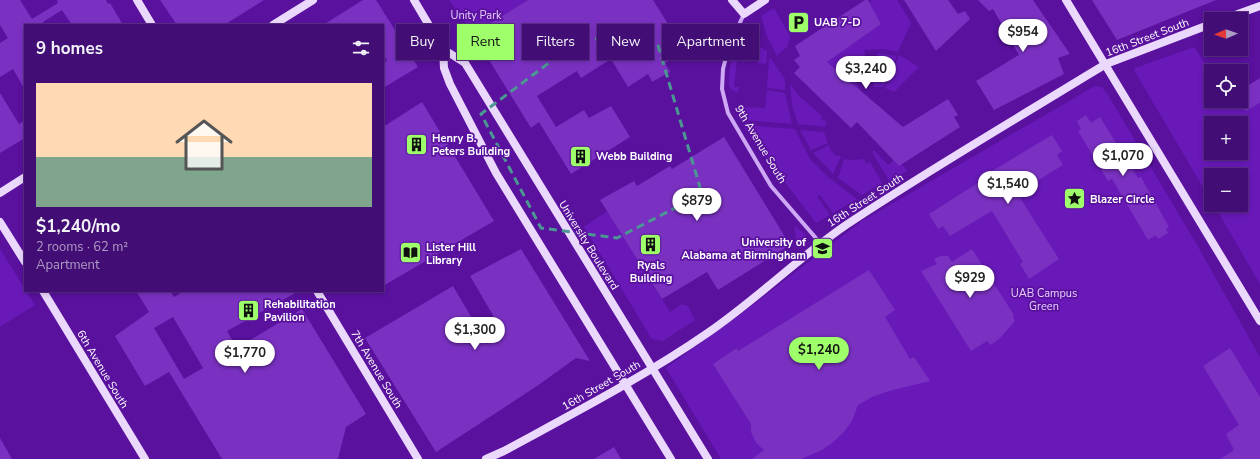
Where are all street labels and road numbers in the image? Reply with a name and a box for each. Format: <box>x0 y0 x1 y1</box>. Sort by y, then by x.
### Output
street label: 16th Street South <box>1103 15 1191 60</box>
street label: 9th Avenue South <box>731 102 790 186</box>
street label: 16th Street South <box>824 170 906 231</box>
street label: University Boulevard <box>555 198 622 293</box>
street label: 6th Avenue South <box>73 327 132 411</box>
street label: 7th Avenue South <box>347 327 406 411</box>
street label: 16th Street South <box>559 357 643 414</box>

